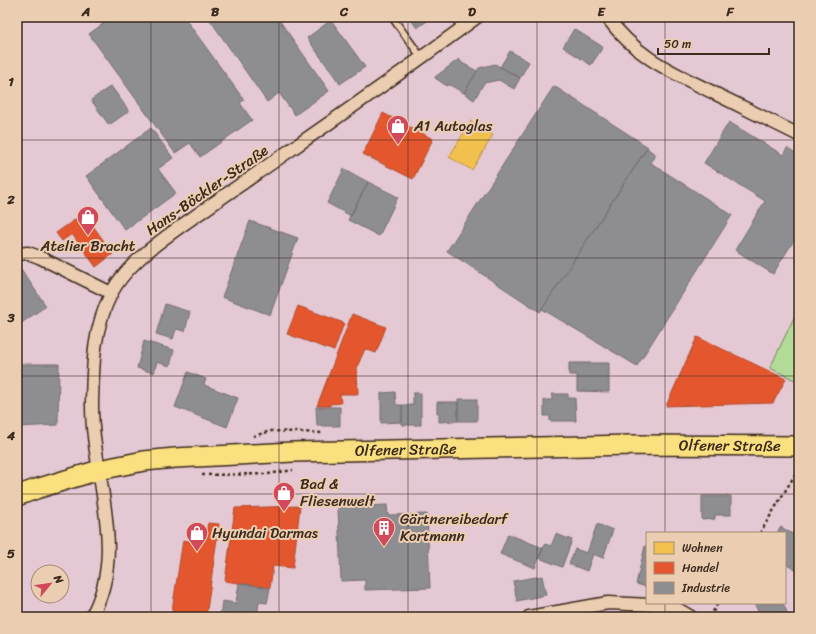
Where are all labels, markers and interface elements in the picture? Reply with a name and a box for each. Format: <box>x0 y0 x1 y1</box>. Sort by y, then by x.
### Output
text: A <box>81 0 90 23</box>
text: B <box>211 0 220 23</box>
text: C <box>339 0 349 23</box>
text: D <box>468 0 476 23</box>
text: E <box>597 0 606 23</box>
text: F <box>725 0 734 23</box>
scale bar <box>658 30 769 56</box>
text: 50 m <box>664 33 691 55</box>
text: 1 <box>8 70 14 93</box>
shop icon: A1 Autoglas <box>385 113 411 146</box>
place label: A1 Autoglas <box>413 113 493 139</box>
street label: Hans-Böckler-Straße <box>140 138 274 242</box>
text: 2 <box>6 188 15 211</box>
shop icon: Atelier Bracht <box>75 204 101 237</box>
place label: Atelier Bracht <box>40 233 136 259</box>
text: 3 <box>6 306 15 329</box>
text: 4 <box>6 424 16 447</box>
street label: Olfener Straße <box>679 432 781 459</box>
street label: Olfener Straße <box>355 436 457 464</box>
place label: Bad & Fliesenwelt <box>300 471 376 514</box>
shop icon: Bad & Fliesenwelt <box>271 480 297 513</box>
place label: Gärtnereibedarf Kortmann <box>400 506 509 549</box>
building icon: Gärtnereibedarf Kortmann <box>371 515 397 548</box>
shop icon: Hyundai Darmas <box>184 520 210 553</box>
place label: Hyundai Darmas <box>212 520 319 546</box>
legend <box>646 532 786 604</box>
text: Wohnen <box>682 537 723 559</box>
text: 5 <box>7 542 15 565</box>
text: Handel <box>682 557 719 579</box>
north arrow <box>30 564 70 604</box>
text: N <box>48 571 69 588</box>
text: Industrie <box>681 577 730 599</box>

